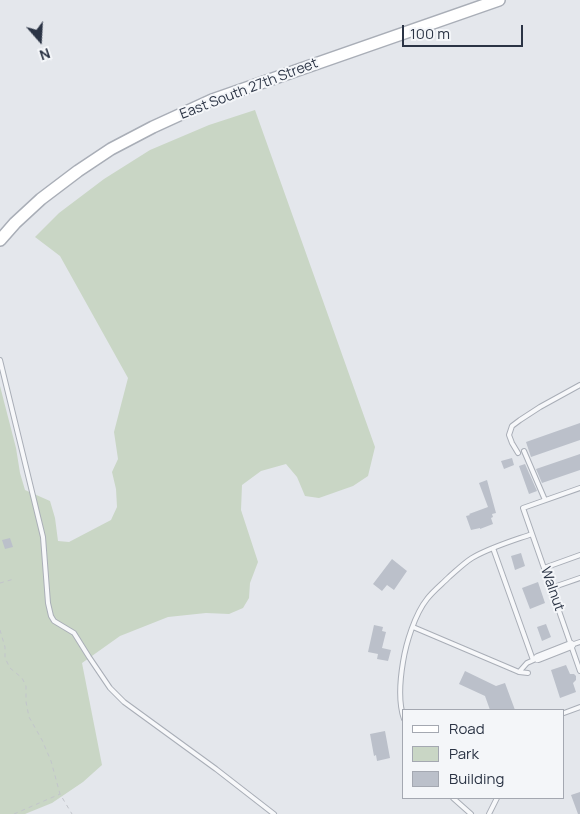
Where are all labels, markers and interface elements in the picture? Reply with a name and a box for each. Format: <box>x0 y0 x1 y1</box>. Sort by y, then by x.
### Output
north arrow <box>15 15 65 65</box>
scale bar <box>405 15 526 47</box>
text: 100 m <box>410 23 450 44</box>
text: N <box>37 44 53 65</box>
street label: East South 27th Street <box>178 55 320 123</box>
street label: Walnut <box>537 565 567 613</box>
legend <box>402 709 565 799</box>
text: Road <box>449 718 485 739</box>
text: Park <box>449 743 479 764</box>
text: Building <box>449 768 504 789</box>

